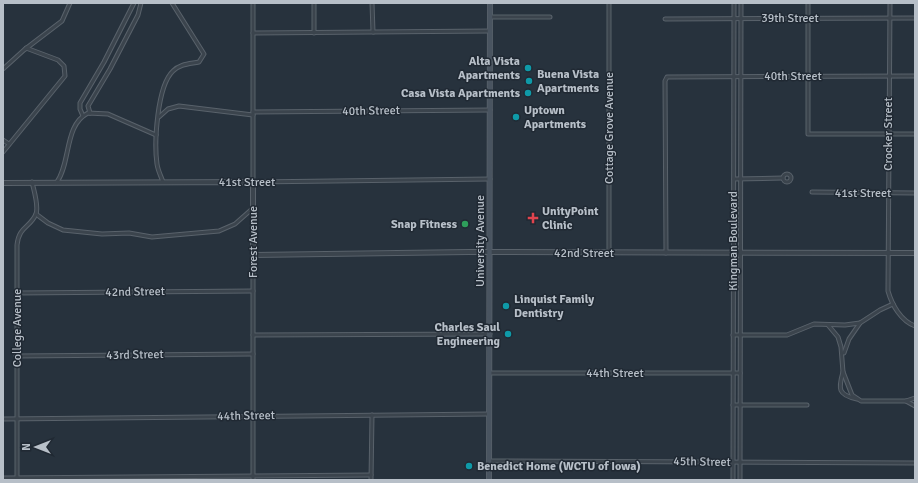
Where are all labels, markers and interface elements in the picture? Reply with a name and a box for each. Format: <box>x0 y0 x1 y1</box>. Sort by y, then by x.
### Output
street label: 39th Street <box>761 11 819 26</box>
place label: Alta Vista Apartments <box>458 54 521 83</box>
marker: Alta Vista Apartments <box>523 63 533 73</box>
place label: Buena Vista Apartments <box>537 67 600 96</box>
street label: 40th Street <box>764 69 822 84</box>
street label: Cottage Grove Avenue <box>602 72 617 184</box>
marker: Buena Vista Apartments <box>524 76 534 86</box>
place label: Casa Vista Apartments <box>401 86 521 101</box>
marker: Casa Vista Apartments <box>523 88 533 98</box>
street label: Crocker Street <box>881 97 896 171</box>
street label: 40th Street <box>342 103 400 119</box>
place label: Uptown Apartments <box>524 103 587 132</box>
marker: Uptown Apartments <box>511 112 521 122</box>
street label: 41st Street <box>219 175 275 190</box>
street label: 41st Street <box>835 186 891 201</box>
street label: Kingman Boulevard <box>726 191 741 291</box>
street label: University Avenue <box>473 195 488 287</box>
place label: UnityPoint Clinic <box>542 204 599 233</box>
street label: Forest Avenue <box>246 206 261 278</box>
marker: UnityPoint Clinic <box>527 212 539 224</box>
place label: Snap Fitness <box>391 217 458 232</box>
marker: Snap Fitness <box>460 219 470 229</box>
street label: 42nd Street <box>554 246 614 261</box>
street label: 42nd Street <box>105 284 165 300</box>
street label: College Avenue <box>10 289 25 367</box>
place label: Linquist Family Dentistry <box>514 292 594 321</box>
marker: Linquist Family Dentistry <box>501 301 511 311</box>
place label: Charles Saul Engineering <box>435 320 501 349</box>
marker: Charles Saul Engineering <box>503 329 513 339</box>
street label: 43rd Street <box>106 347 164 363</box>
street label: 44th Street <box>586 366 644 381</box>
street label: 44th Street <box>217 408 275 424</box>
north arrow <box>16 427 56 467</box>
text: N <box>20 443 33 451</box>
street label: 45th Street <box>673 454 731 470</box>
place label: Benedict Home (WCTU of Iowa) <box>477 459 641 474</box>
marker: Benedict Home (WCTU of Iowa) <box>464 461 474 471</box>

